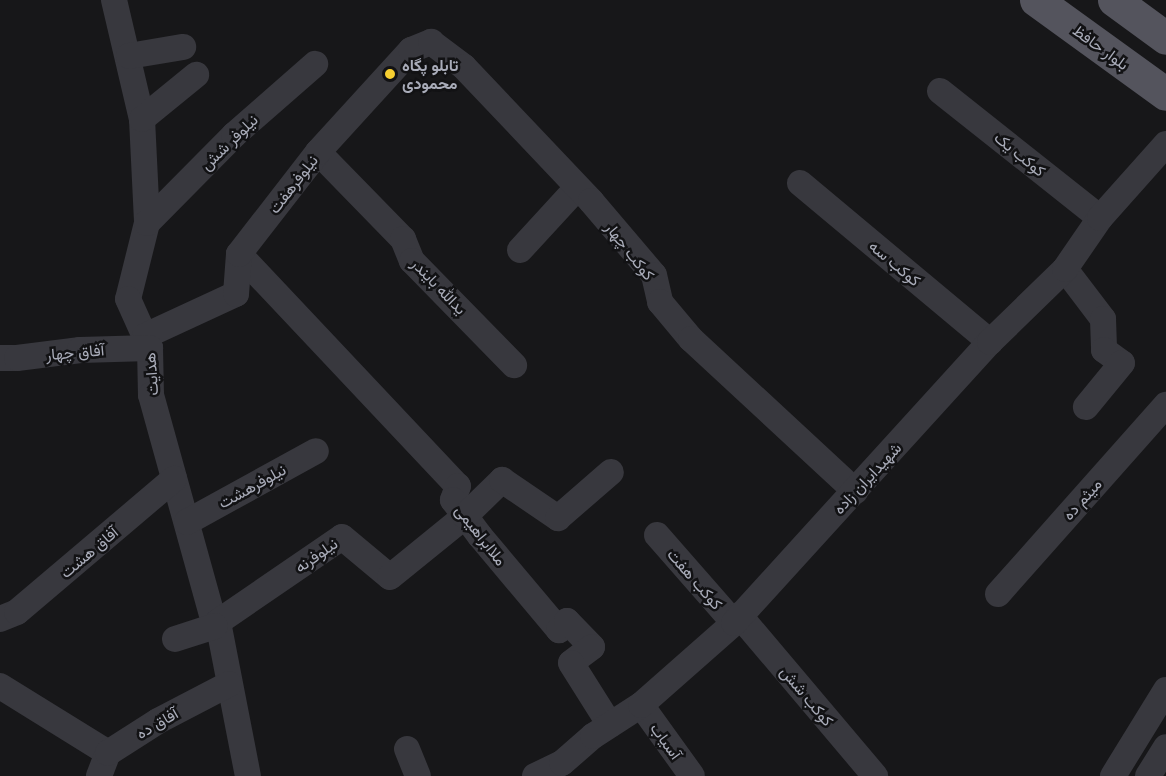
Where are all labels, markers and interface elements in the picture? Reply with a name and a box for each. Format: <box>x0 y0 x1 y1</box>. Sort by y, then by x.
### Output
street label: بلوار حافظ <box>1069 20 1133 74</box>
place label: تابلو پگاه محمودی <box>402 55 459 93</box>
marker: تابلو پگاه محمودی <box>383 67 397 81</box>
street label: نیلوفر شش <box>196 110 262 174</box>
street label: کوکب یک <box>991 128 1049 180</box>
street label: نیلوفرهفت <box>264 151 322 217</box>
street label: کوکب چهار <box>601 218 659 284</box>
street label: کوکب سه <box>865 236 925 290</box>
street label: یدالله بایندر <box>407 254 471 318</box>
street label: آفاق چهار <box>45 340 105 364</box>
street label: هدایت <box>140 352 162 396</box>
street label: شهیدایران زاده <box>829 438 905 518</box>
street label: نیلوفرهشت <box>215 460 289 512</box>
street label: میثم ده <box>1058 474 1106 524</box>
street label: ملاابراهیمی <box>451 501 511 569</box>
street label: آفاق هشت <box>56 522 122 582</box>
street label: نیلوفرنه <box>291 533 341 577</box>
street label: کوکب هفت <box>663 545 727 613</box>
street label: کوکب شش <box>776 662 838 730</box>
street label: آفاق ده <box>133 703 181 743</box>
street label: آسیاب <box>646 719 686 763</box>

